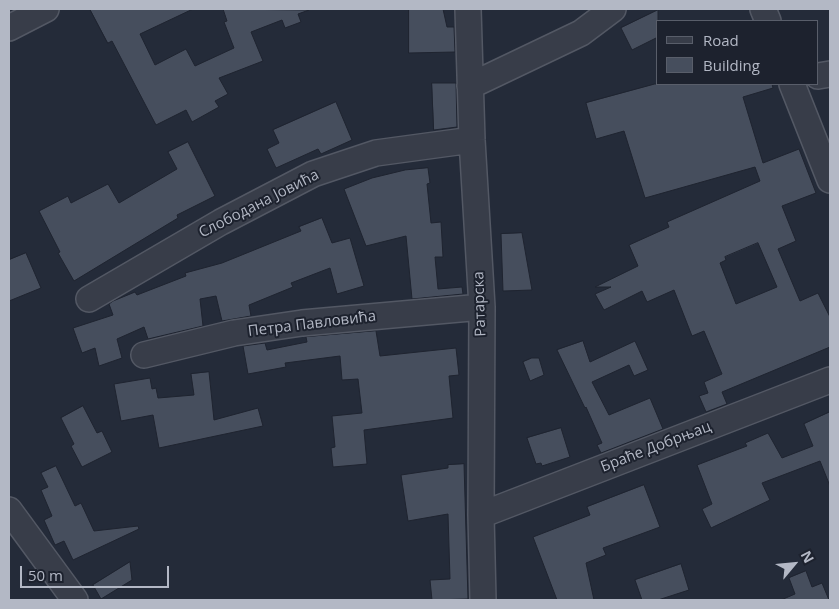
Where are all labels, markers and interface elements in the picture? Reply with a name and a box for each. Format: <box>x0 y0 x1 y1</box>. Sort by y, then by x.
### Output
legend <box>656 20 819 85</box>
text: Road <box>703 30 739 50</box>
text: Building <box>703 55 760 75</box>
street label: Слободана Јовића <box>196 166 322 242</box>
street label: Ратарска <box>470 271 490 337</box>
street label: Петра Павловића <box>247 307 377 341</box>
street label: Браће Добрњац <box>598 418 714 476</box>
north arrow <box>769 539 819 589</box>
text: N <box>797 547 819 566</box>
scale bar <box>22 556 171 588</box>
text: 50 m <box>28 565 63 585</box>

